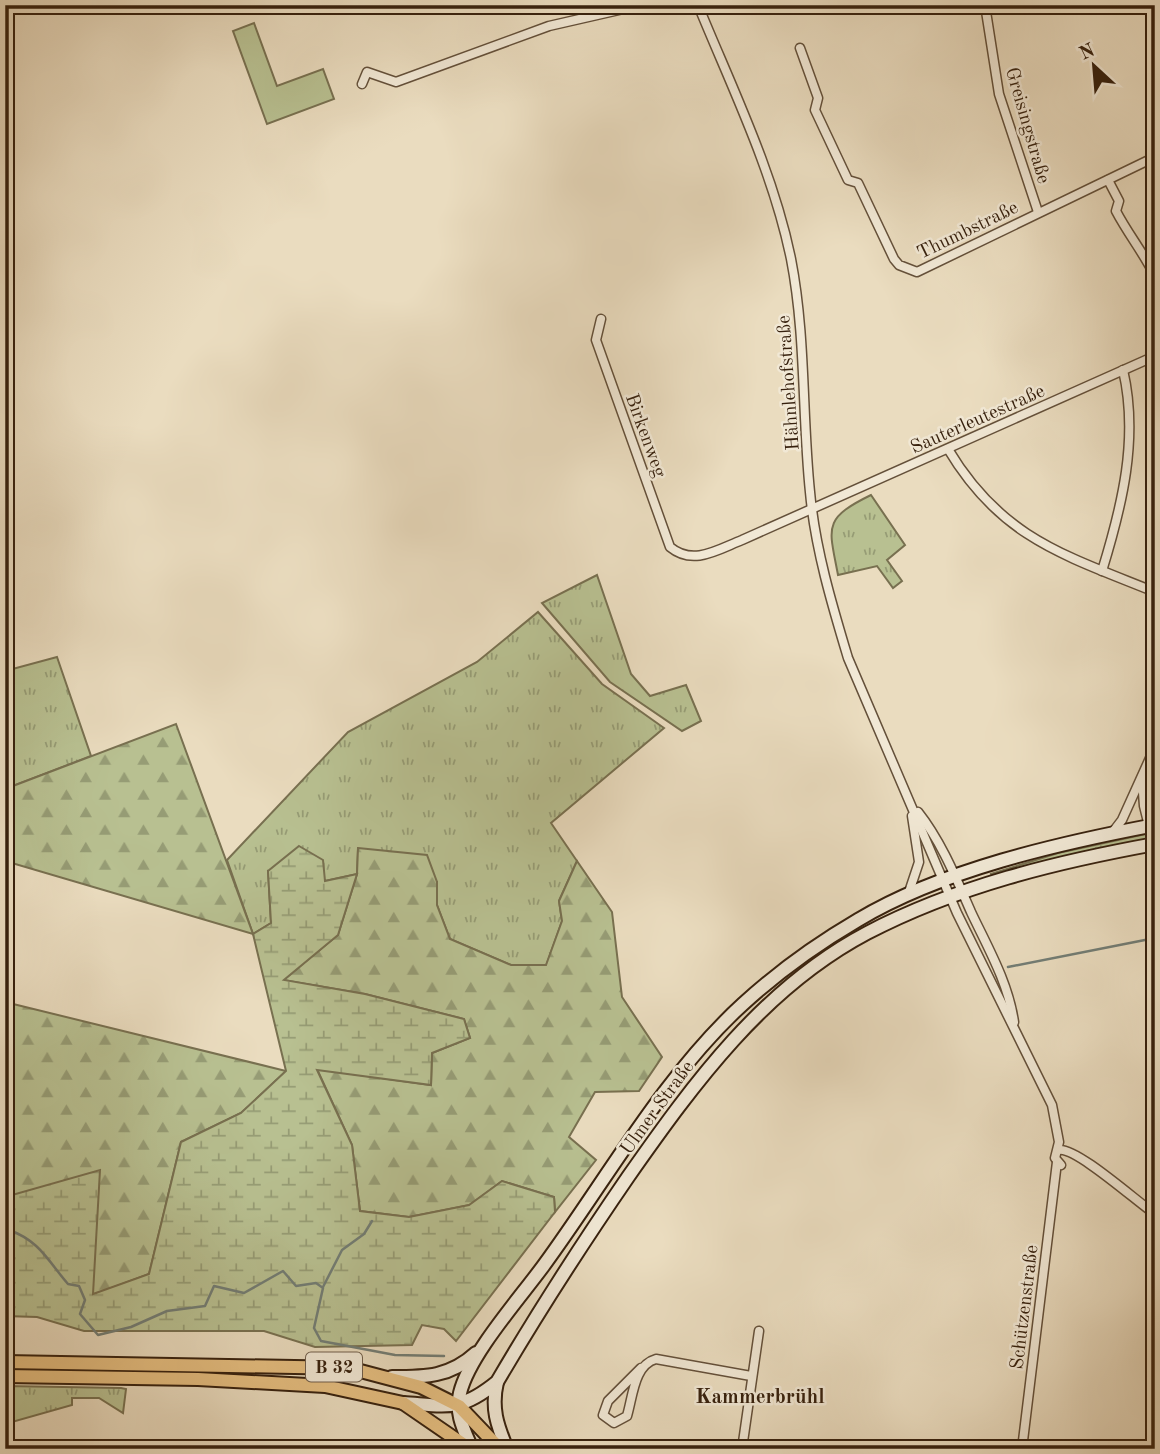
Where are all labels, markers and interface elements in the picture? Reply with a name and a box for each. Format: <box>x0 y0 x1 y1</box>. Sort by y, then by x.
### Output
north arrow <box>1058 32 1128 102</box>
text: N <box>1077 41 1099 65</box>
street label: Greisingstraße <box>1001 65 1052 186</box>
street label: Thumbstraße <box>915 199 1022 264</box>
street label: Hähnlehofstraße <box>775 314 804 451</box>
street label: Sauterleutestraße <box>908 382 1048 458</box>
street label: Birkenweg <box>621 391 669 481</box>
street label: Ulmer Straße <box>618 1058 698 1159</box>
street label: Schützenstraße <box>1008 1244 1043 1371</box>
road number: B 32 <box>306 1352 362 1382</box>
district label: Kammerbrühl <box>695 1387 825 1408</box>

